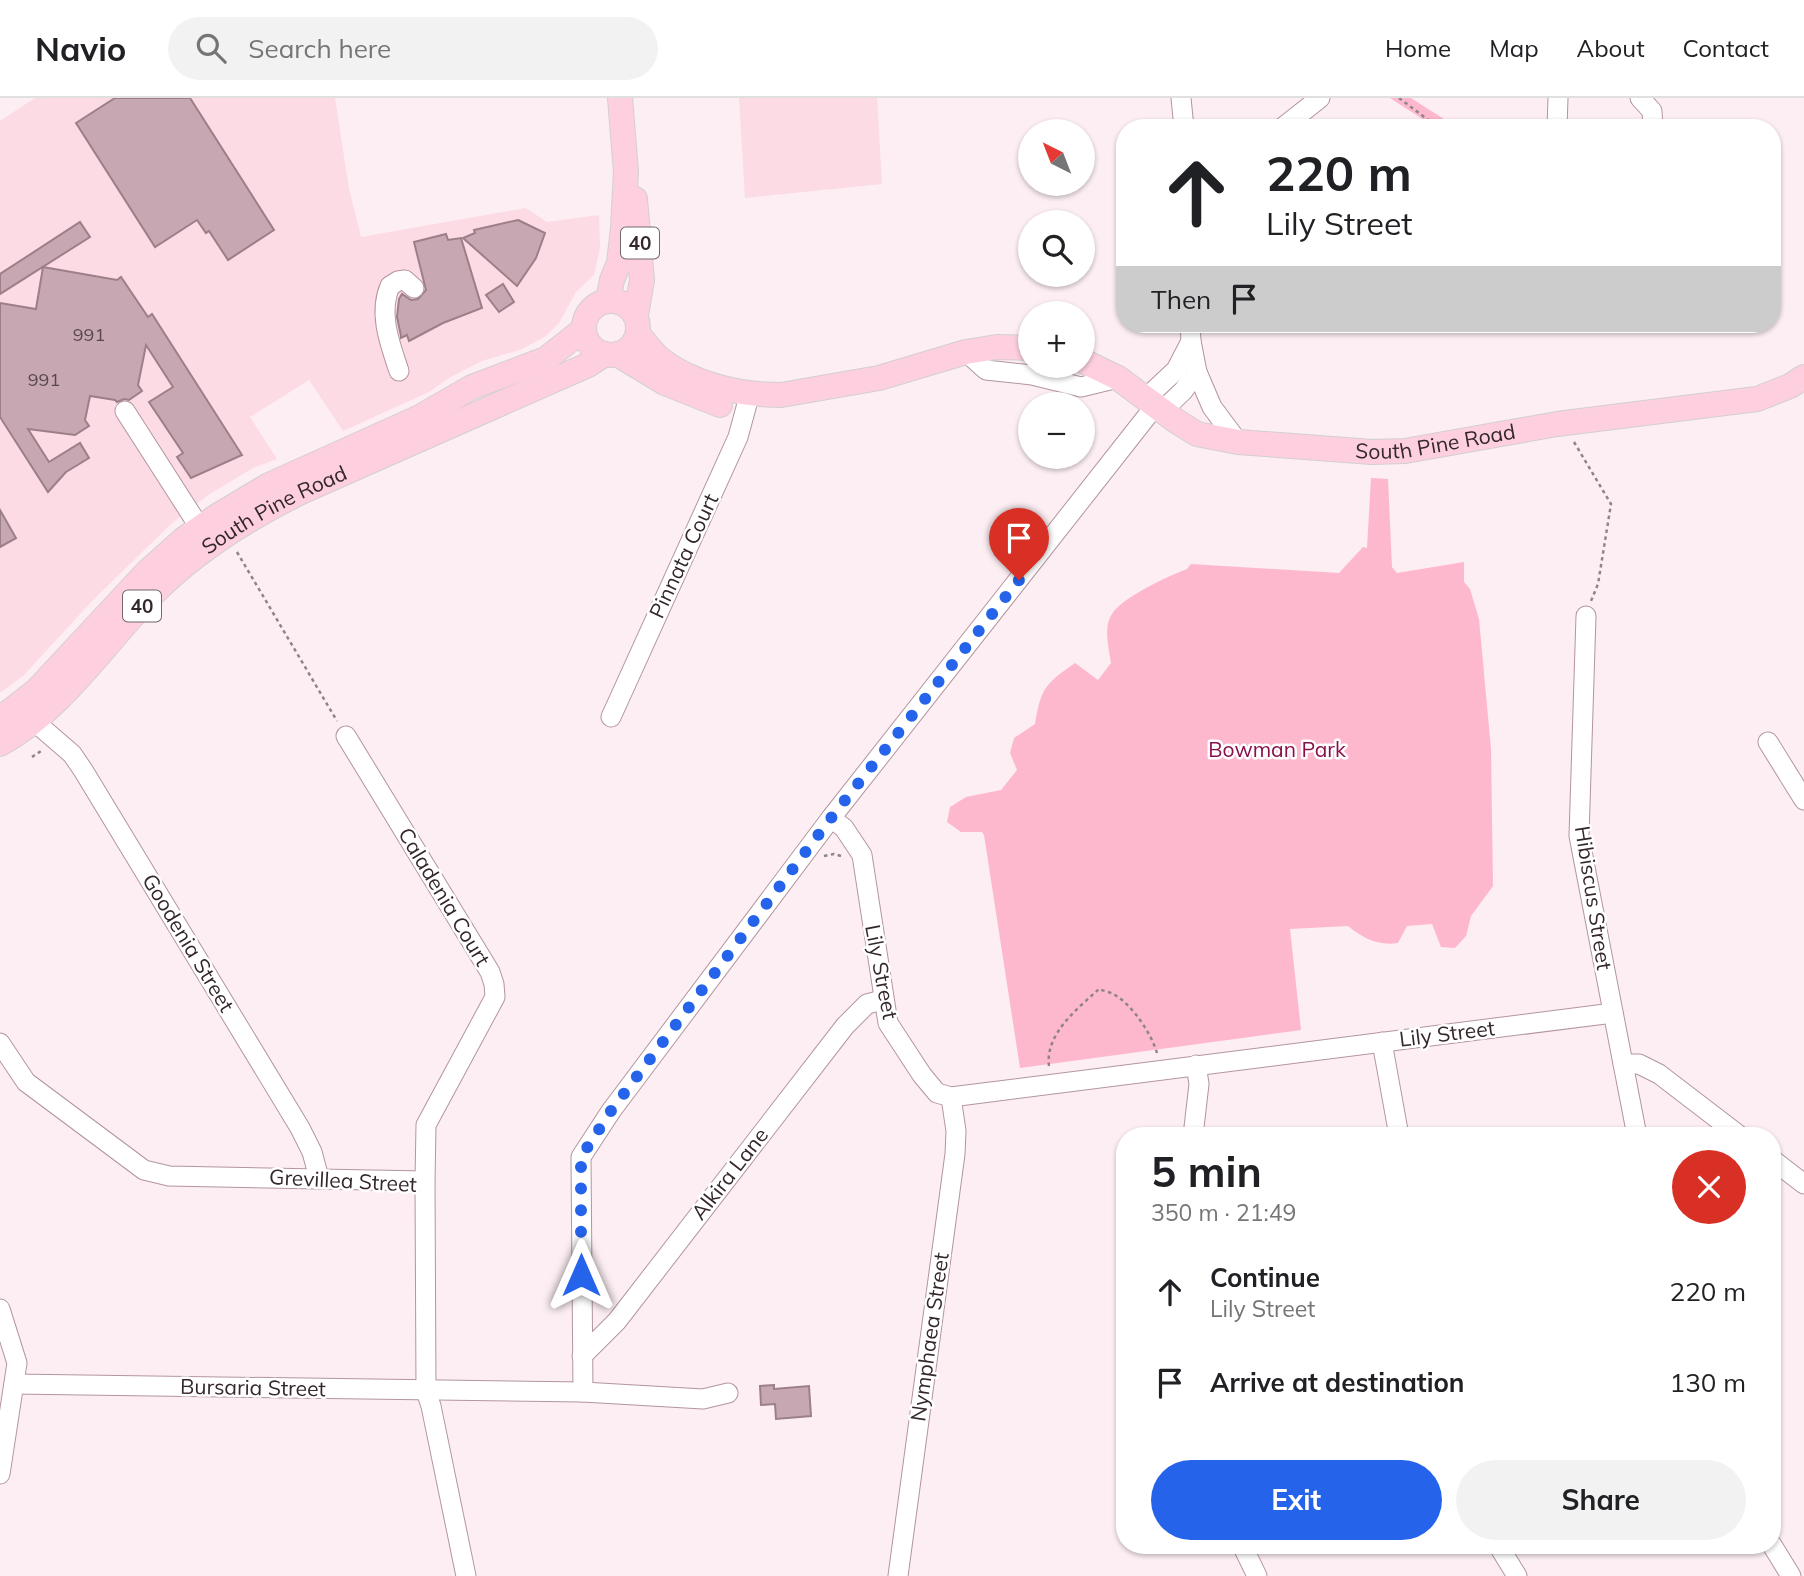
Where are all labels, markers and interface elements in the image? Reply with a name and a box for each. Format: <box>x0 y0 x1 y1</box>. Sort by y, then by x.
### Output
search box <box>168 17 658 80</box>
text: Navio <box>35 28 126 69</box>
icon: search <box>192 29 230 67</box>
text: Search here <box>248 32 391 65</box>
text: Home <box>1385 33 1451 63</box>
text: Map <box>1489 33 1539 63</box>
text: About <box>1577 33 1645 63</box>
text: Contact <box>1683 33 1769 63</box>
north arrow <box>1018 119 1096 196</box>
map controls <box>1018 119 1095 469</box>
text: 220 m <box>1266 142 1412 203</box>
icon: ahead <box>1151 147 1242 238</box>
text: Lily Street <box>1266 203 1413 243</box>
button: search <box>1018 210 1095 287</box>
road number: 40 <box>621 228 659 258</box>
icon: arrive <box>1225 280 1263 318</box>
text: Then <box>1151 283 1211 316</box>
button: + <box>1018 301 1095 378</box>
house number: 991 <box>73 323 105 346</box>
house number: 991 <box>28 368 60 391</box>
button: − <box>1018 392 1095 469</box>
street label: South Pine Road <box>1354 418 1517 464</box>
street label: South Pine Road <box>196 459 351 559</box>
street label: Pinnata Court <box>643 489 723 622</box>
pin <box>989 508 1049 580</box>
icon: arrive <box>1000 519 1038 557</box>
road number: 40 <box>123 590 161 622</box>
park label: Bowman Park <box>1208 736 1346 762</box>
street label: Caladenia Court <box>393 823 496 970</box>
street label: Hibiscus Street <box>1570 824 1618 972</box>
street label: Goodenia Street <box>137 869 240 1016</box>
street label: Lily Street <box>860 922 904 1021</box>
street label: Lily Street <box>1398 1014 1496 1052</box>
street label: Alkira Lane <box>685 1122 773 1225</box>
text: 5 min <box>1151 1145 1262 1198</box>
button: close <box>1672 1150 1746 1224</box>
street label: Grevillea Street <box>269 1163 418 1197</box>
text: 350 m · 21:49 <box>1151 1198 1296 1227</box>
position arrow <box>544 1238 618 1312</box>
street label: Nymphaea Street <box>904 1251 954 1423</box>
text: Continue <box>1210 1261 1320 1294</box>
icon: ahead <box>1151 1273 1189 1311</box>
text: 220 m <box>1670 1275 1746 1308</box>
text: Lily Street <box>1210 1294 1315 1323</box>
icon: arrive <box>1151 1364 1189 1402</box>
text: Arrive at destination <box>1210 1366 1465 1399</box>
text: 130 m <box>1670 1366 1746 1399</box>
street label: Bursaria Street <box>180 1373 326 1401</box>
button: Exit <box>1151 1460 1442 1540</box>
button: Share <box>1456 1460 1746 1540</box>

